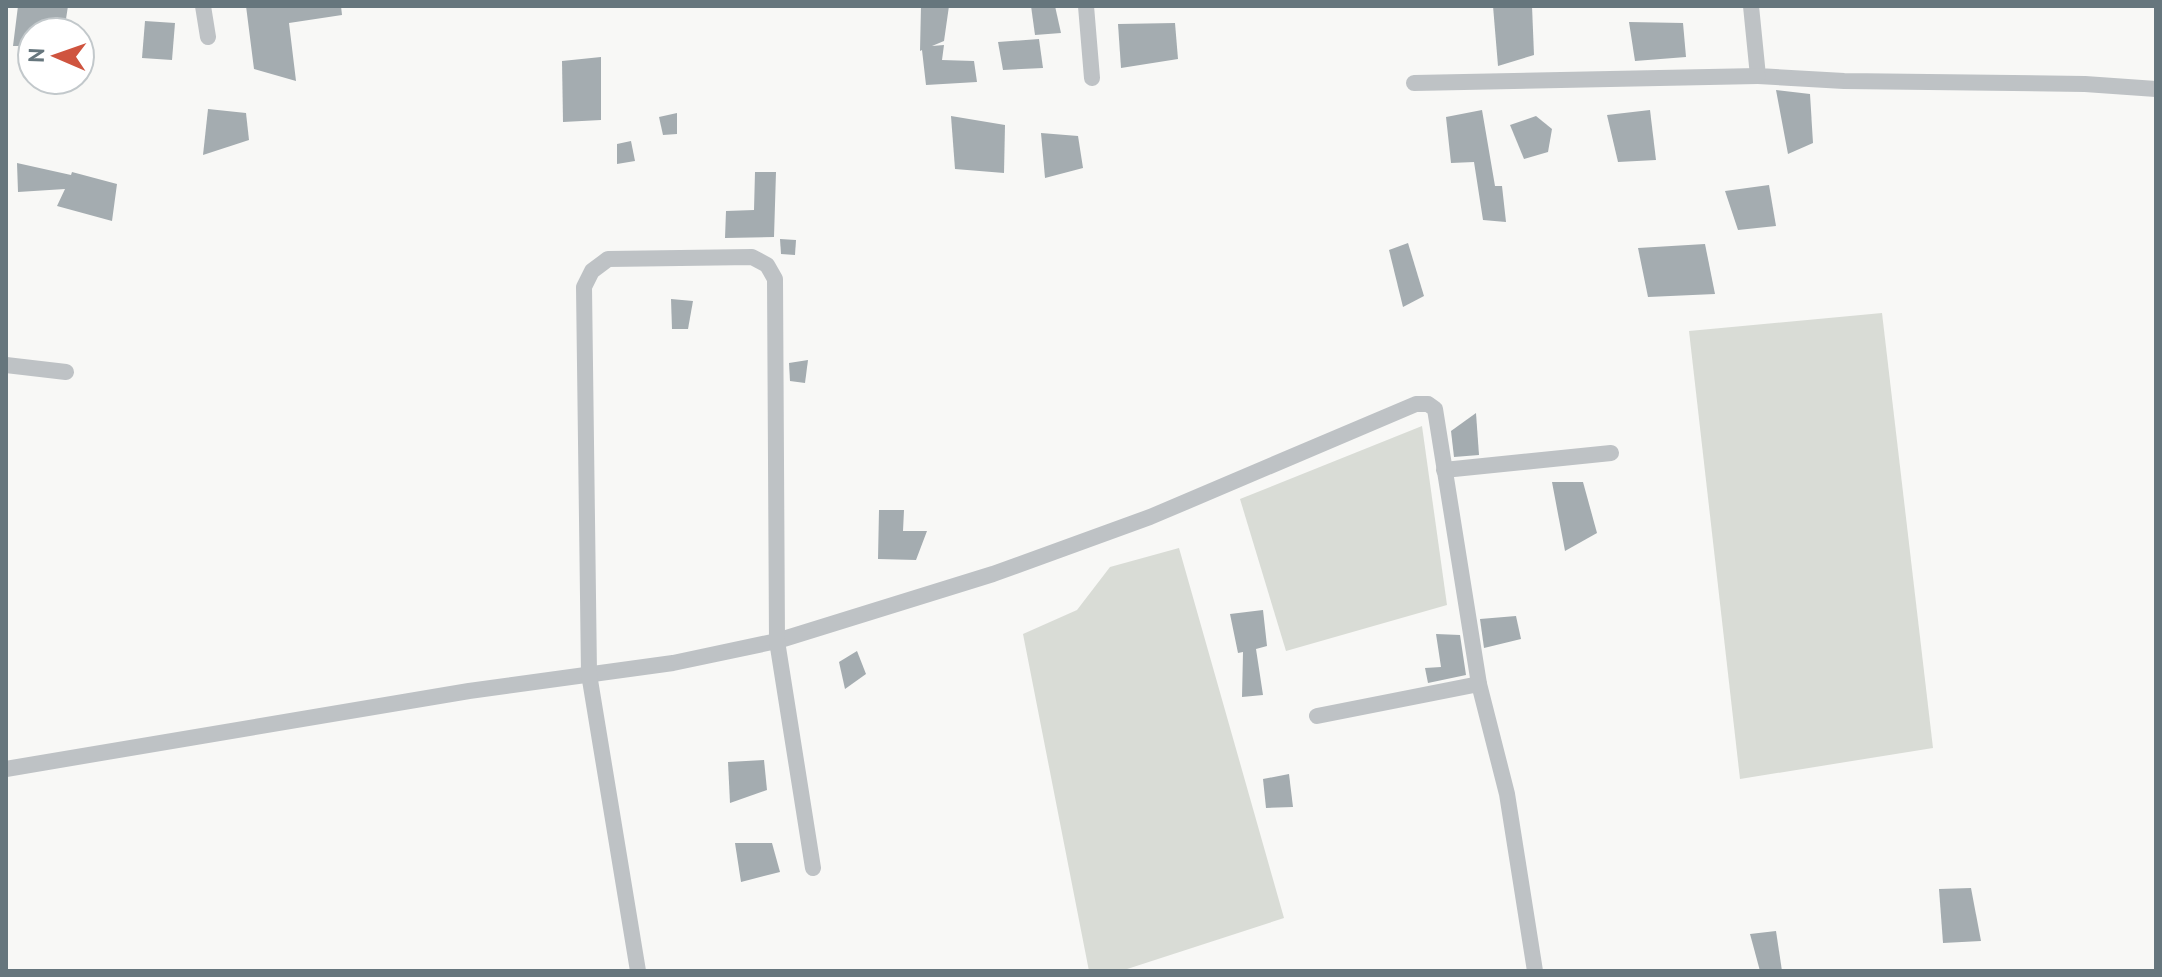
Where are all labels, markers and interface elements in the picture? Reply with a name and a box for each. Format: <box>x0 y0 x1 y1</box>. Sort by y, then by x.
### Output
north arrow <box>16 16 96 96</box>
text: N <box>22 48 50 63</box>

